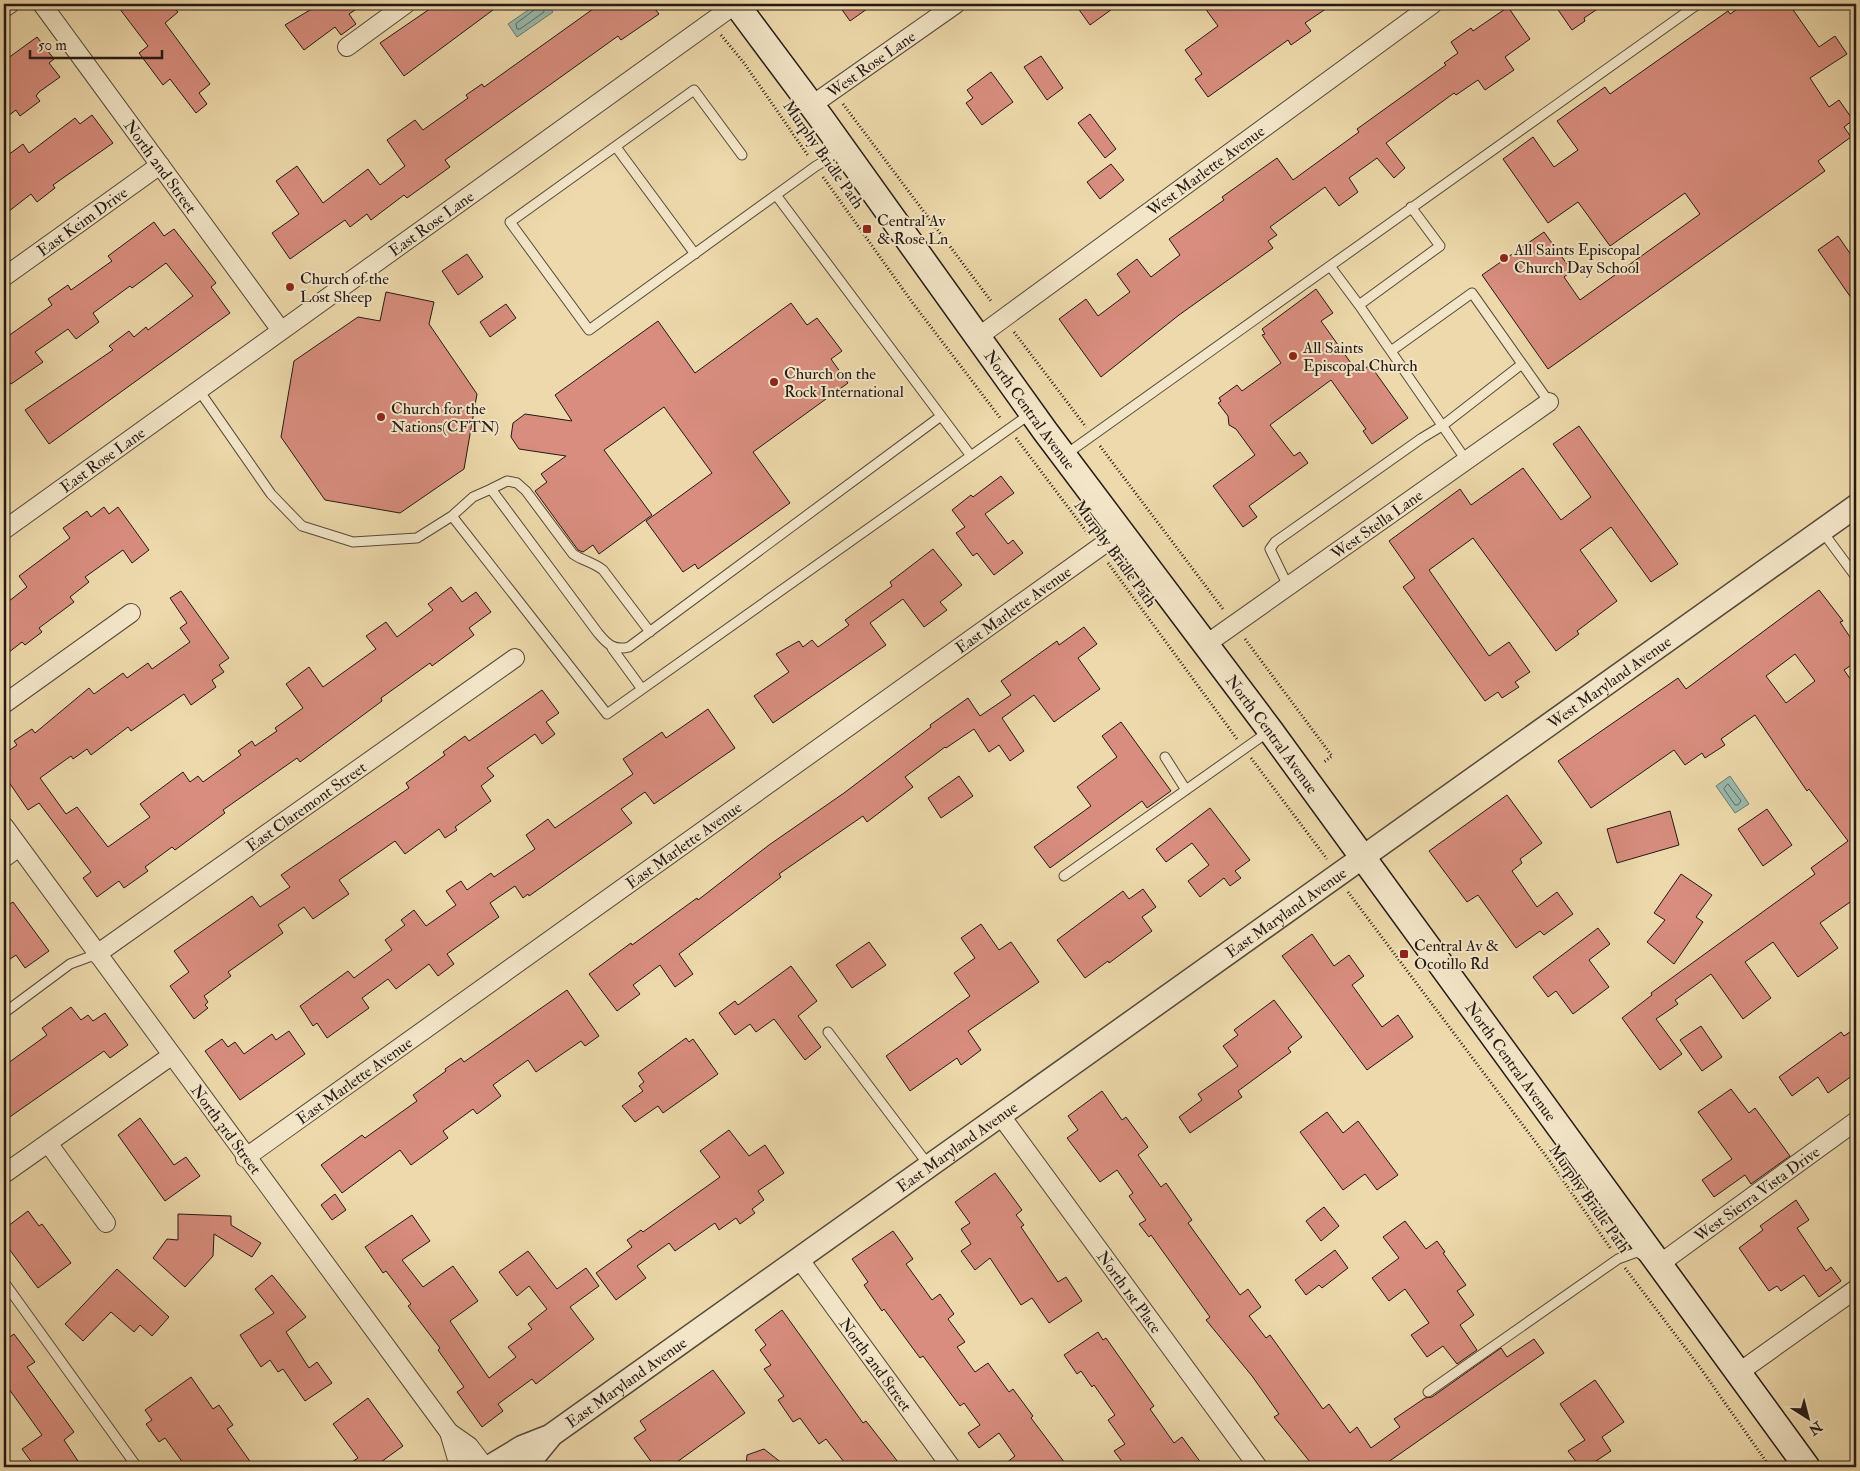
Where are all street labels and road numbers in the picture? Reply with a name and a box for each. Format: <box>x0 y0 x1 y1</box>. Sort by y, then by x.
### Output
street label: West Rose Lane <box>823 26 920 103</box>
street label: Murphy Bridle Path <box>778 97 868 214</box>
street label: North 2nd Street <box>119 116 201 217</box>
street label: West Marlette Avenue <box>1142 121 1269 221</box>
street label: East Keim Drive <box>33 182 132 261</box>
street label: East Rose Lane <box>385 186 478 261</box>
street label: North Central Avenue <box>979 347 1080 474</box>
street label: East Rose Lane <box>56 423 149 497</box>
street label: West Stella Lane <box>1327 485 1427 564</box>
street label: Murphy Bridle Path <box>1069 496 1161 612</box>
street label: East Marlette Avenue <box>952 562 1076 658</box>
street label: West Maryland Avenue <box>1543 632 1676 734</box>
street label: North Central Avenue <box>1221 671 1322 798</box>
street label: East Claremont Street <box>243 758 370 856</box>
street label: East Marlette Avenue <box>622 797 746 894</box>
street label: East Maryland Avenue <box>1222 863 1351 963</box>
street label: North Central Avenue <box>1460 998 1561 1126</box>
street label: East Marlette Avenue <box>293 1033 417 1129</box>
street label: North 3rd Street <box>186 1081 265 1178</box>
street label: East Maryland Avenue <box>893 1097 1022 1197</box>
street label: Murphy Bridle Path <box>1544 1141 1634 1258</box>
street label: West Sierra Vista Drive <box>1690 1142 1824 1247</box>
street label: North 1st Place <box>1092 1247 1166 1338</box>
street label: North 2nd Street <box>835 1314 916 1415</box>
street label: East Maryland Avenue <box>562 1333 691 1432</box>

